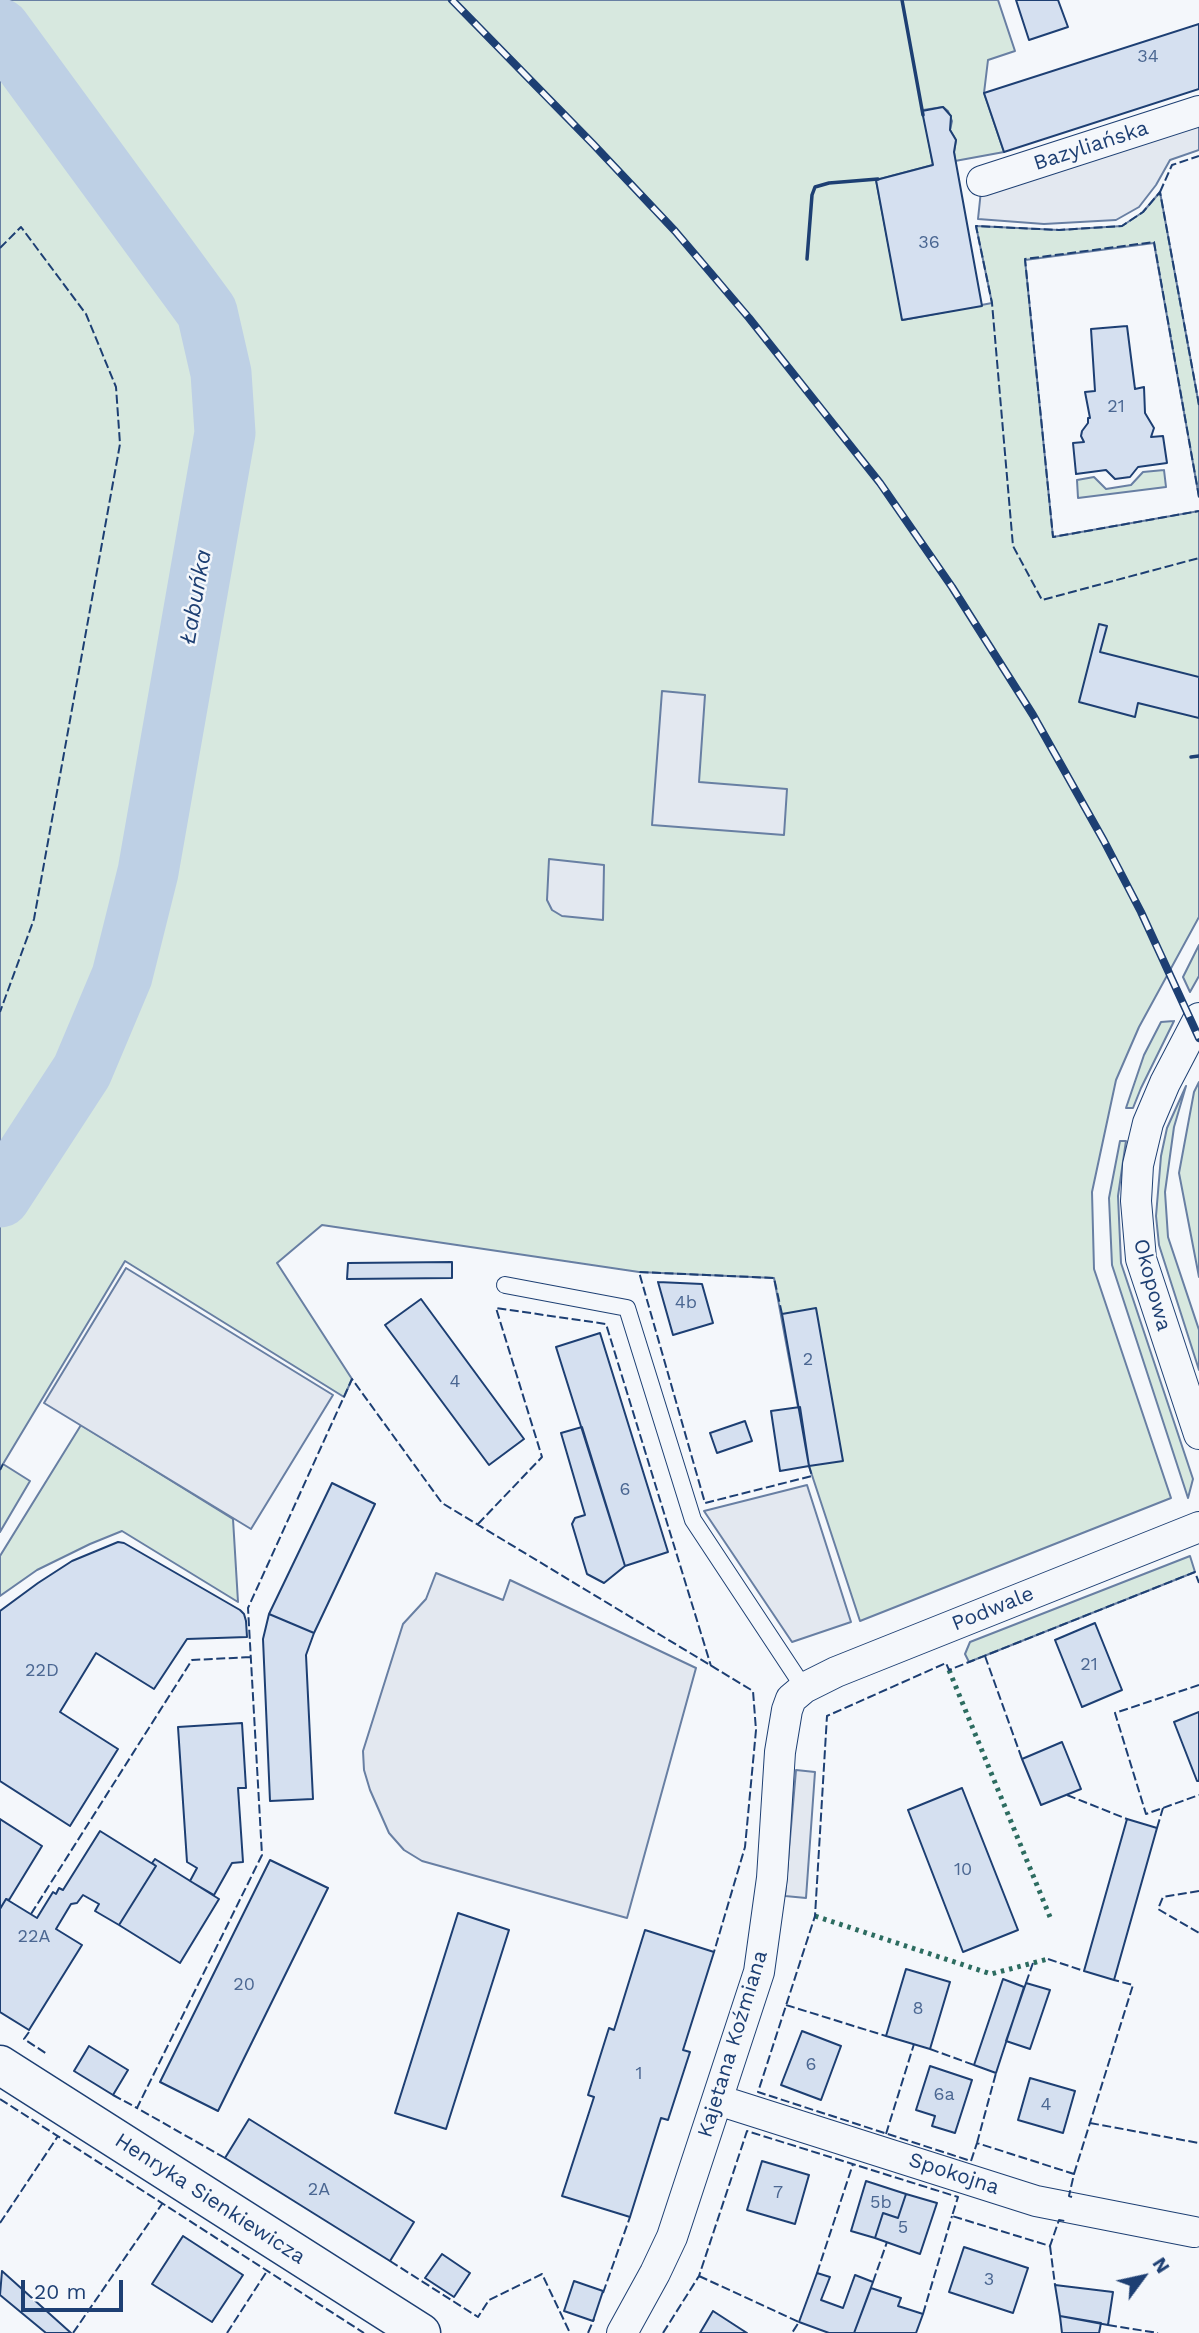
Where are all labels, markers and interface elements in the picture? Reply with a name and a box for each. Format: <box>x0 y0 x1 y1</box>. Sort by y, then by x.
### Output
house number: 34 <box>1137 46 1159 68</box>
street label: Bazyliańska <box>1030 116 1152 176</box>
house number: 36 <box>918 232 940 254</box>
house number: 21 <box>1107 396 1125 418</box>
water label: Łabuńka <box>174 548 218 646</box>
street label: Okopowa <box>1128 1236 1176 1334</box>
house number: 4b <box>675 1292 697 1314</box>
house number: 2 <box>803 1349 813 1371</box>
house number: 4 <box>450 1371 460 1393</box>
house number: 6 <box>620 1479 630 1501</box>
street label: Podwale <box>948 1581 1038 1637</box>
house number: 21 <box>1080 1654 1098 1676</box>
house number: 22D <box>25 1660 59 1682</box>
house number: 10 <box>954 1859 972 1881</box>
house number: 22A <box>18 1926 50 1948</box>
street label: Kajetana Koźmiana <box>693 1947 773 2141</box>
house number: 20 <box>233 1974 255 1996</box>
house number: 8 <box>912 1998 924 2020</box>
house number: 6 <box>806 2054 816 2076</box>
house number: 1 <box>635 2063 643 2085</box>
house number: 6a <box>933 2084 955 2106</box>
house number: 4 <box>1041 2094 1051 2116</box>
street label: Henryka Sienkiewicza <box>110 2128 310 2270</box>
street label: Spokojna <box>906 2148 1002 2200</box>
house number: 2A <box>308 2179 330 2201</box>
house number: 7 <box>773 2182 783 2204</box>
house number: 5b <box>870 2192 892 2214</box>
house number: 5 <box>898 2217 908 2239</box>
north arrow <box>1108 2242 1178 2312</box>
text: N <box>1148 2253 1175 2277</box>
scale bar <box>24 2266 126 2310</box>
house number: 3 <box>984 2269 994 2291</box>
text: 20 m <box>34 2279 86 2304</box>

